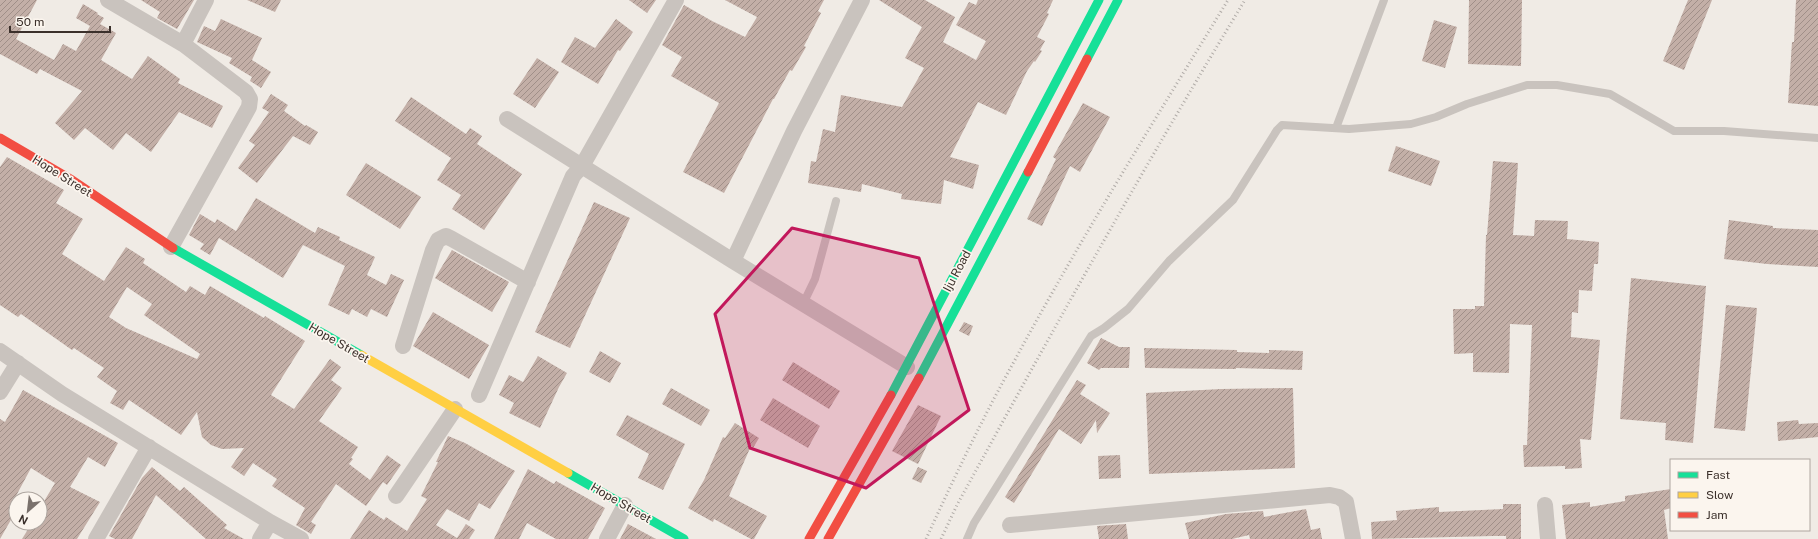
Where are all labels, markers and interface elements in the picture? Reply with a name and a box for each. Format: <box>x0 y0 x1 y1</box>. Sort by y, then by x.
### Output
scale bar <box>10 8 110 34</box>
text: 50 m <box>16 15 44 29</box>
street label: Hope Street <box>30 152 95 200</box>
street label: Iju Road <box>940 248 974 294</box>
street label: Hope Street <box>306 320 372 366</box>
legend <box>1670 459 1810 531</box>
text: Fast <box>1706 468 1731 482</box>
street label: Hope Street <box>588 480 654 526</box>
text: Slow <box>1706 488 1734 502</box>
north arrow <box>8 491 48 531</box>
text: Jam <box>1706 508 1728 522</box>
text: N <box>17 513 30 527</box>

